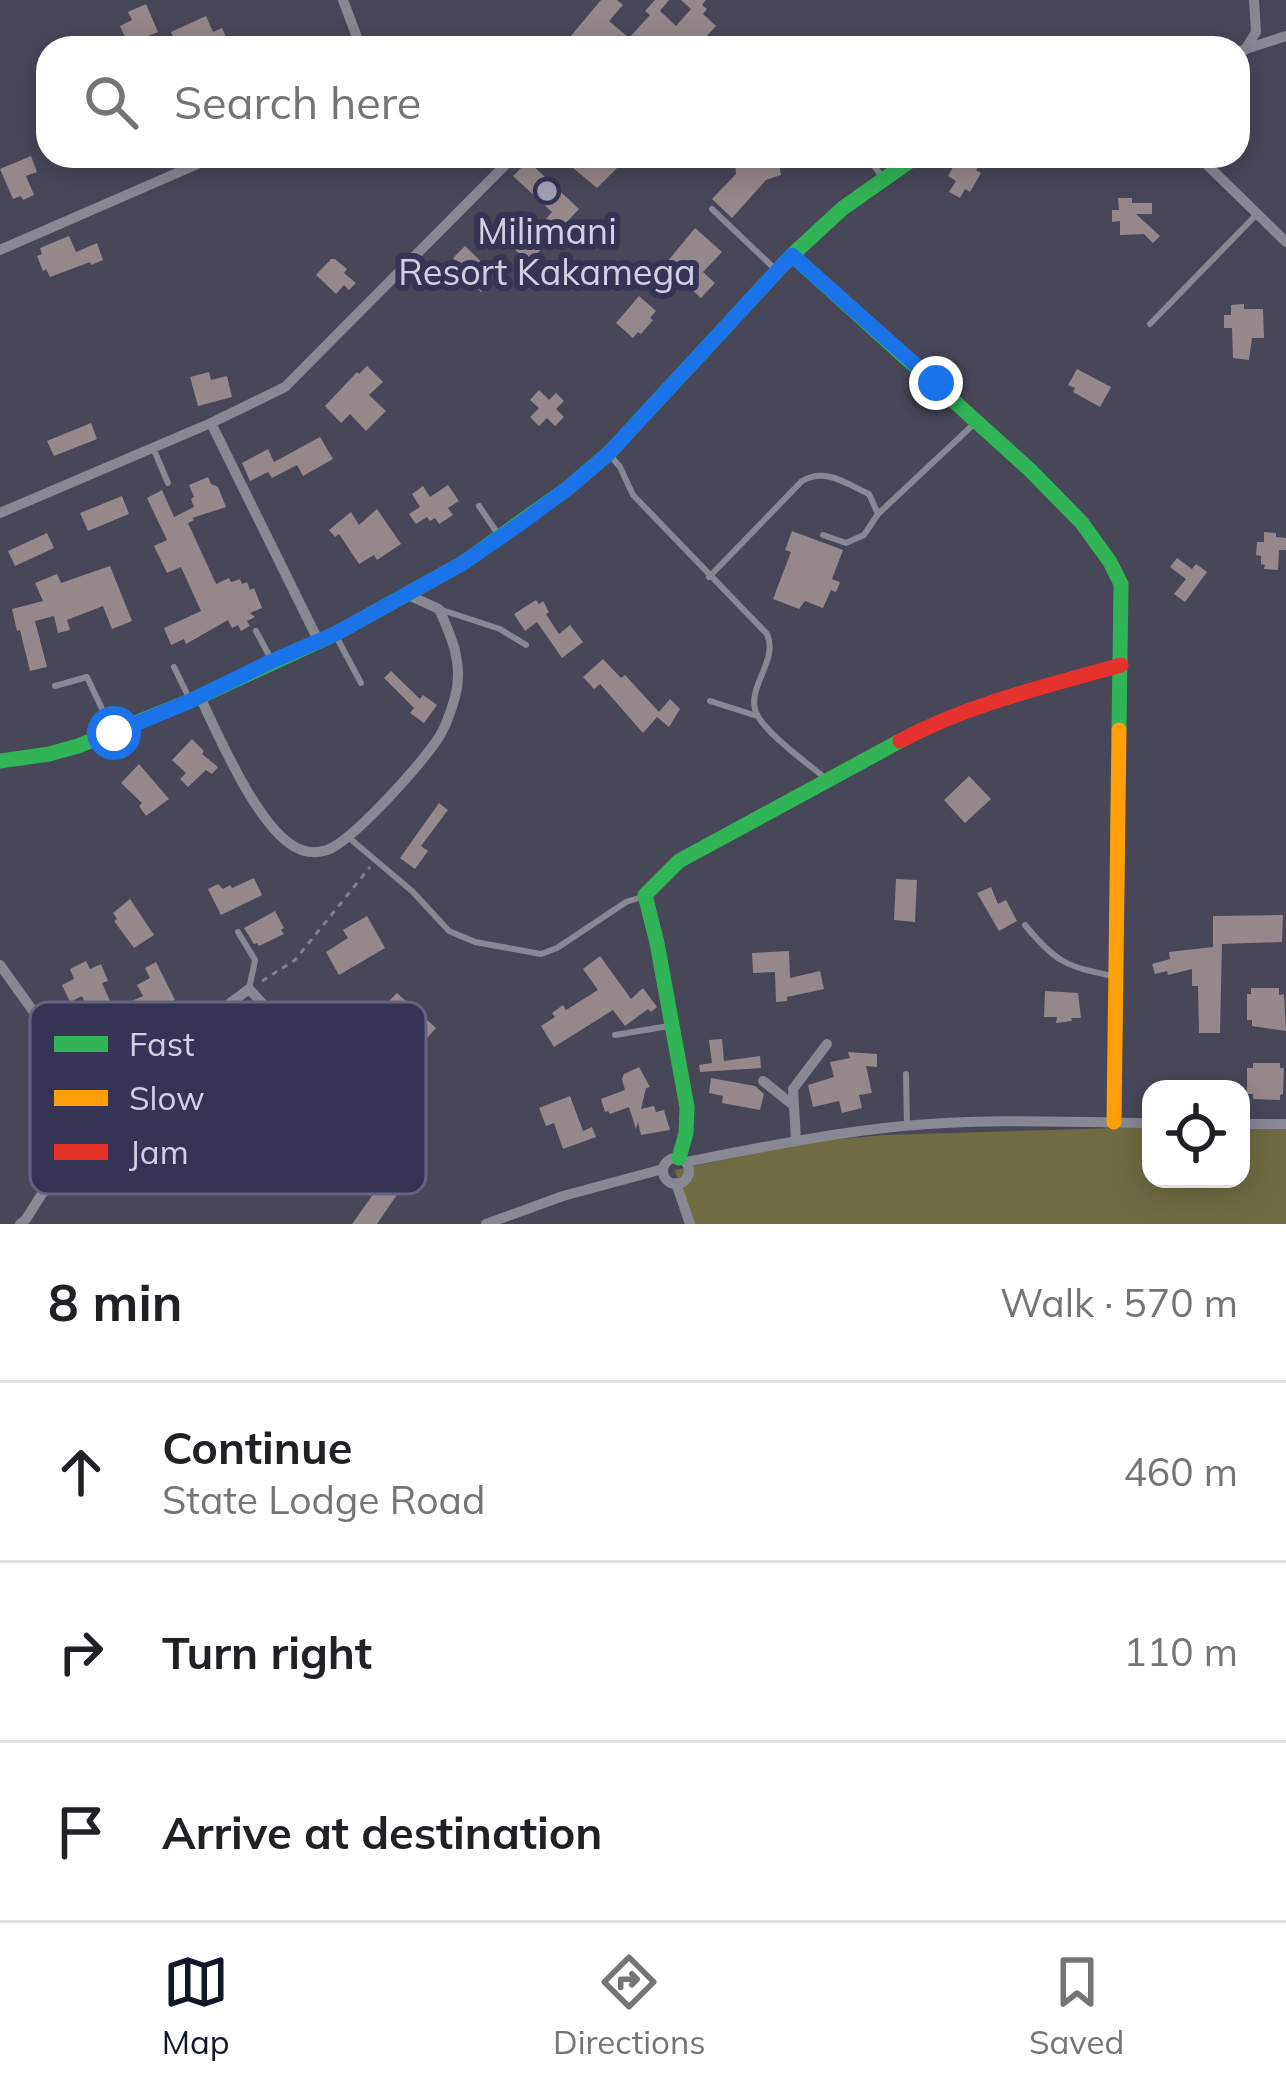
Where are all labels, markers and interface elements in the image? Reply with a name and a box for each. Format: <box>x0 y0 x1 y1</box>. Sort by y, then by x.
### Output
search box <box>36 36 1250 168</box>
icon: search <box>78 69 144 135</box>
text: Search here <box>174 74 421 130</box>
marker: Milimani Resort Kakamega <box>534 178 560 204</box>
place label: Milimani Resort Kakamega <box>398 208 696 294</box>
route end <box>909 356 963 410</box>
route start <box>87 706 141 760</box>
legend <box>30 1002 426 1194</box>
text: Fast <box>129 1023 194 1064</box>
text: Slow <box>129 1077 205 1118</box>
map controls <box>1142 1080 1250 1188</box>
button: locate <box>1142 1080 1250 1188</box>
text: Jam <box>129 1131 189 1172</box>
text: 8 min <box>48 1270 183 1334</box>
text: Walk · 570 m <box>1000 1278 1238 1327</box>
text: Continue <box>162 1419 352 1475</box>
icon: ahead <box>48 1439 114 1505</box>
text: 460 m <box>1123 1447 1238 1496</box>
text: State Lodge Road <box>162 1475 485 1524</box>
icon: right <box>48 1619 114 1685</box>
text: Turn right <box>162 1624 372 1680</box>
text: 110 m <box>1123 1627 1238 1676</box>
icon: arrive <box>48 1799 114 1865</box>
text: Arrive at destination <box>162 1804 602 1860</box>
tab: Map <box>162 1949 230 2062</box>
tab: Directions <box>553 1949 706 2062</box>
tab: Saved <box>1029 1949 1124 2062</box>

